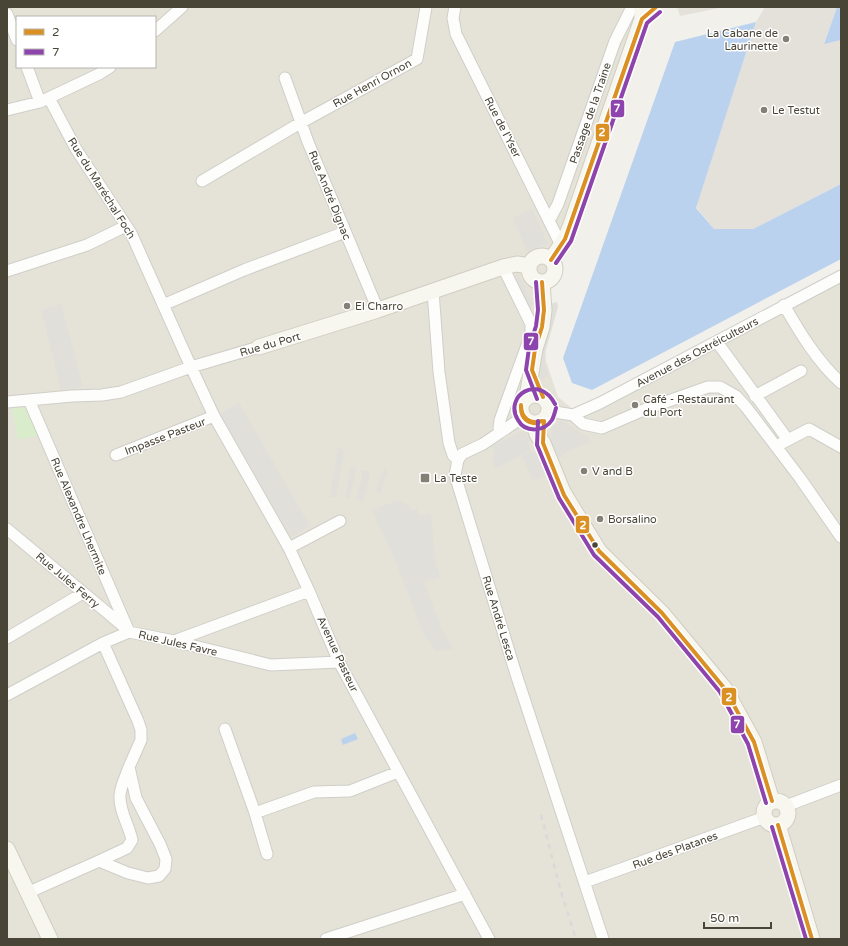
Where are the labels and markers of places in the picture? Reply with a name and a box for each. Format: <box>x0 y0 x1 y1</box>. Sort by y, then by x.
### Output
place label: La Cabane de Laurinette <box>707 27 778 53</box>
marker: La Cabane de Laurinette <box>781 34 791 44</box>
place label: Le Testut <box>772 104 820 117</box>
marker: Le Testut <box>759 105 769 115</box>
place label: El Charro <box>355 300 403 313</box>
marker: El Charro <box>342 301 352 311</box>
place label: Café - Restaurant du Port <box>643 393 735 419</box>
marker: Café - Restaurant du Port <box>630 400 640 410</box>
place label: V and B <box>592 465 633 478</box>
marker: V and B <box>579 466 589 476</box>
marker: La Teste <box>419 472 431 484</box>
place label: La Teste <box>434 472 477 485</box>
place label: Borsalino <box>608 513 657 526</box>
marker: Borsalino <box>595 514 605 524</box>
unlabelled marker <box>590 540 600 550</box>

